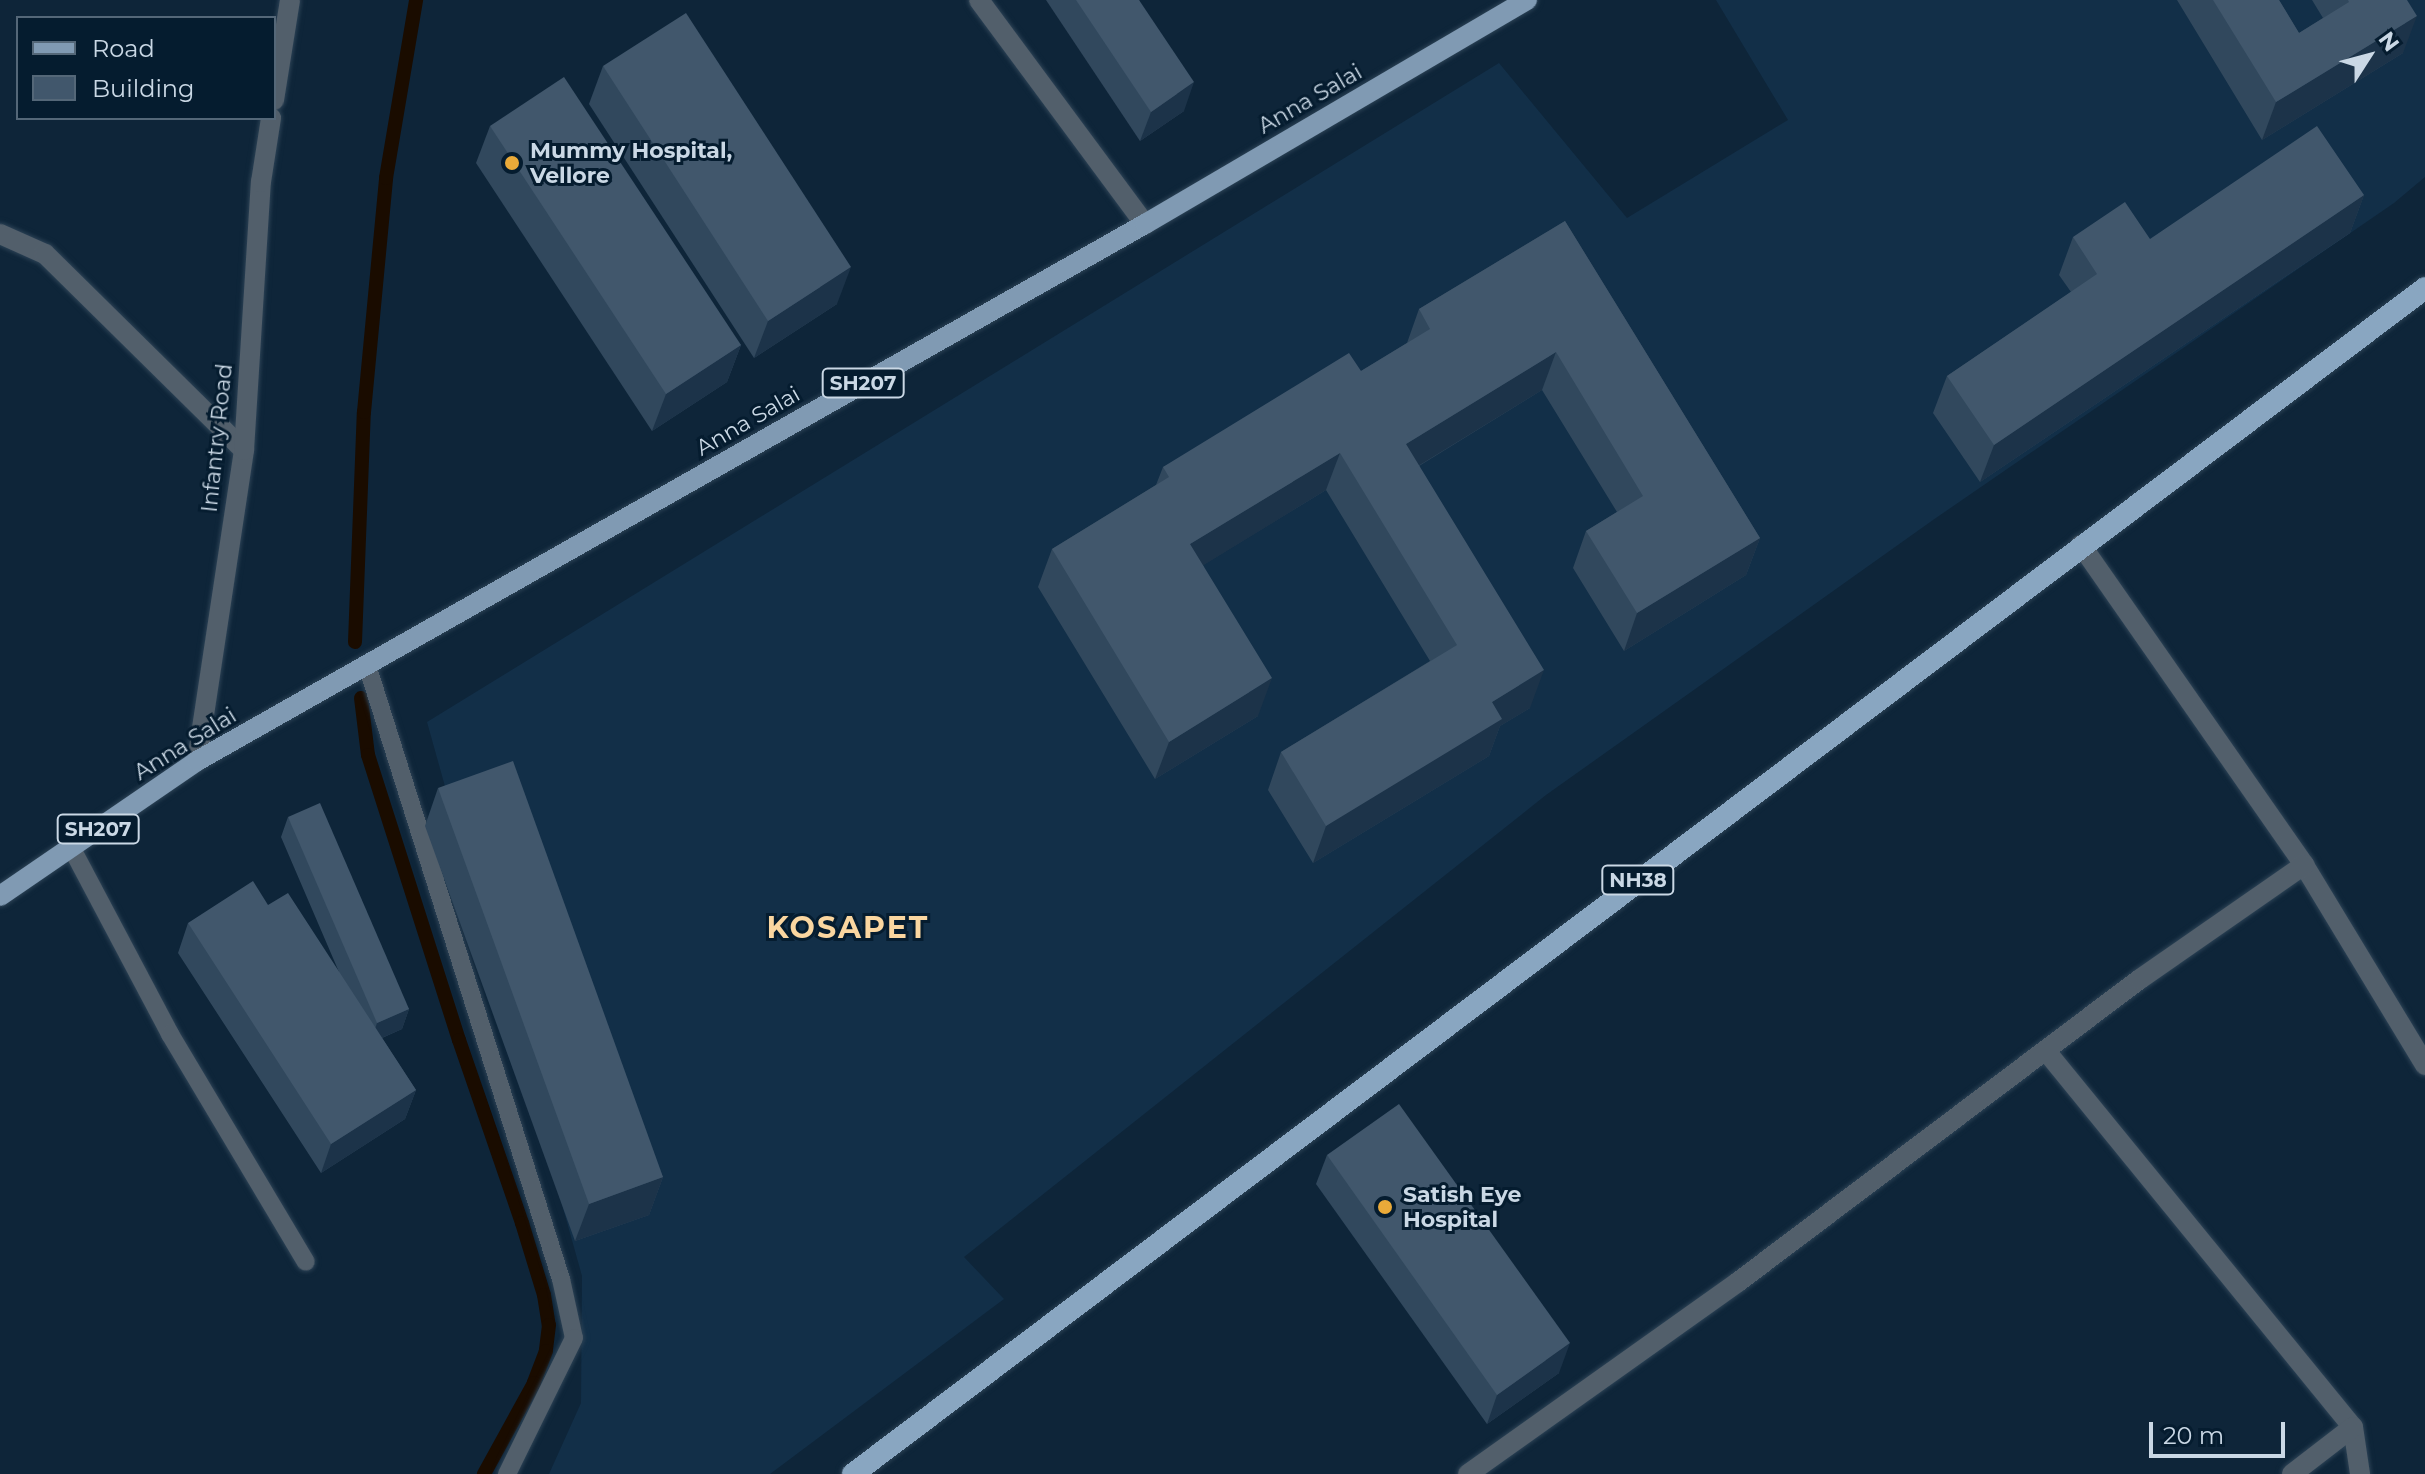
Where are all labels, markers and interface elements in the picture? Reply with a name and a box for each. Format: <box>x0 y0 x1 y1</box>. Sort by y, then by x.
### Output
legend <box>16 16 276 120</box>
north arrow <box>2329 16 2409 96</box>
text: N <box>2373 26 2405 57</box>
text: Road <box>92 34 155 63</box>
street label: Anna Salai <box>1253 59 1367 139</box>
text: Building <box>92 74 195 103</box>
place label: Mummy Hospital, Vellore <box>530 137 732 188</box>
marker: Mummy Hospital, Vellore <box>501 152 523 174</box>
street label: Infantry Road <box>196 362 238 514</box>
road number: SH207 <box>821 367 905 399</box>
street label: Anna Salai <box>691 381 805 461</box>
street label: Anna Salai <box>129 702 241 786</box>
road number: SH207 <box>56 813 140 845</box>
road number: NH38 <box>1600 864 1676 896</box>
district label: KOSAPET <box>767 910 929 946</box>
place label: Satish Eye Hospital <box>1403 1181 1521 1232</box>
marker: Satish Eye Hospital <box>1374 1196 1396 1218</box>
scale bar <box>2153 1406 2289 1456</box>
text: 20 m <box>2163 1421 2224 1450</box>

